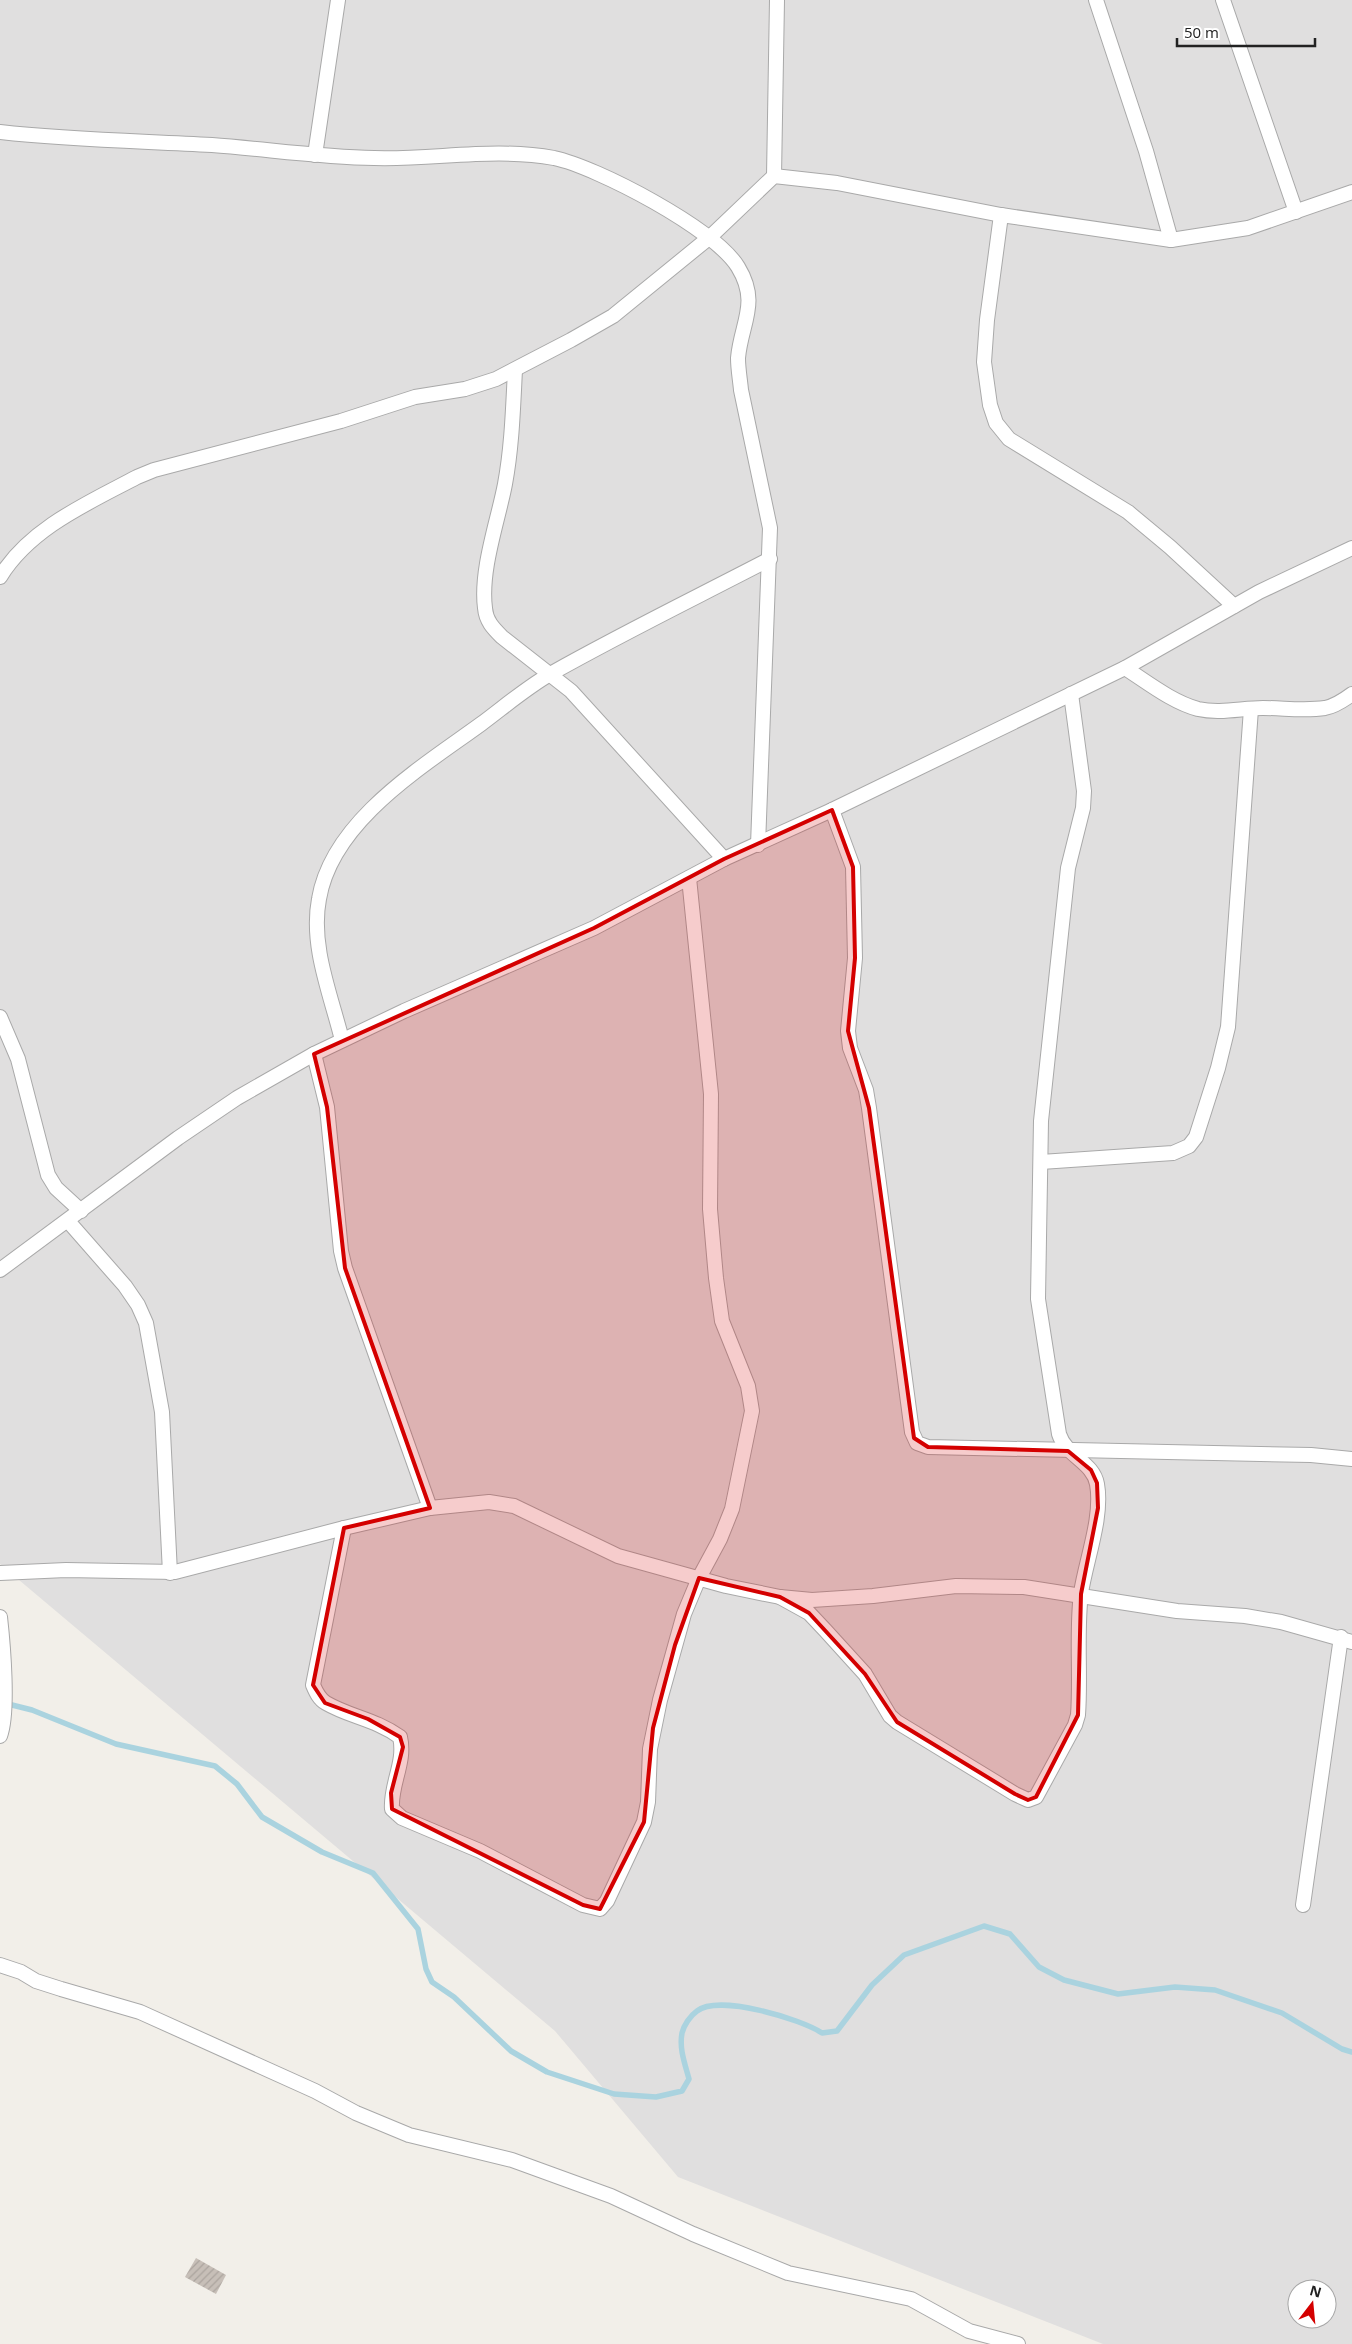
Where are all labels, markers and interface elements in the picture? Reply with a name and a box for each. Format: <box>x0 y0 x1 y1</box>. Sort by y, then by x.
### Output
scale bar <box>1177 15 1314 47</box>
text: 50 m <box>1184 22 1219 42</box>
north arrow <box>1287 2279 1337 2329</box>
text: N <box>1308 2280 1324 2302</box>

